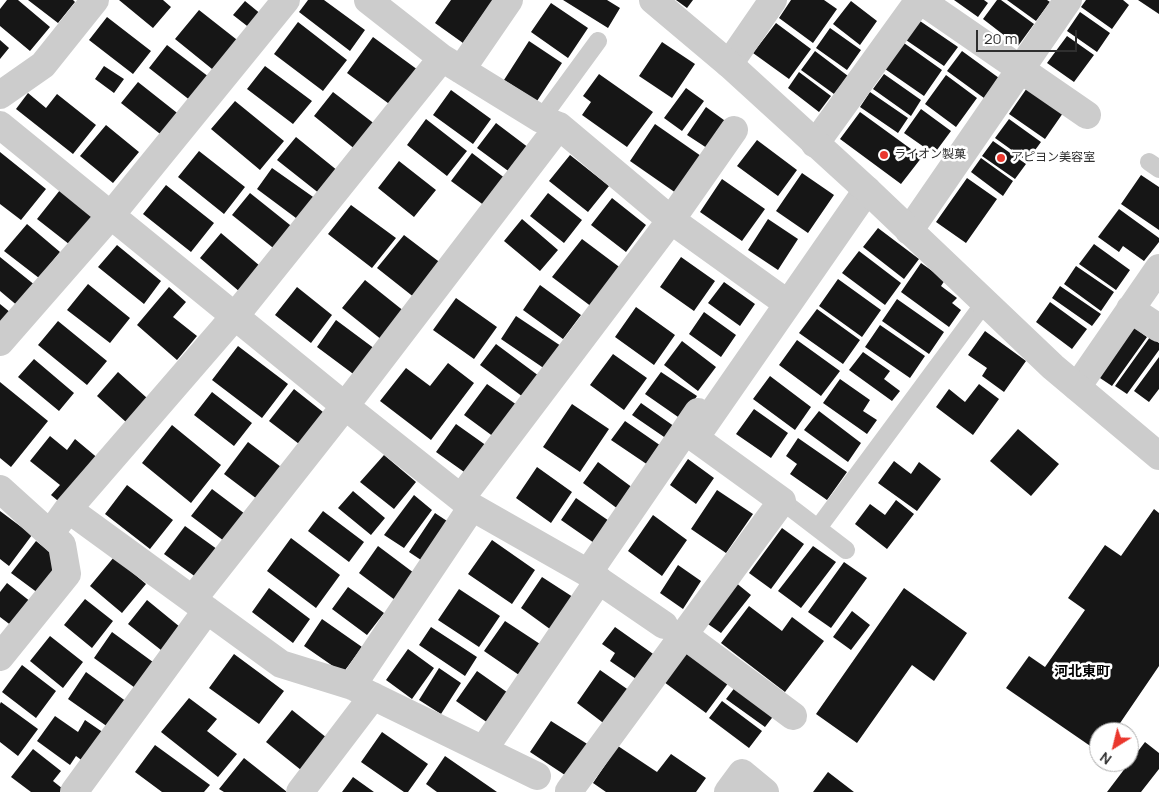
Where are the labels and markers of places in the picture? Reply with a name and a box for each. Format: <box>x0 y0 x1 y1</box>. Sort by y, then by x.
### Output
place label: ライオン製菓 <box>894 148 966 162</box>
marker: ライオン製菓 <box>878 149 890 161</box>
place label: アピヨン美容室 <box>1011 151 1095 165</box>
marker: アピヨン美容室 <box>995 152 1007 164</box>

